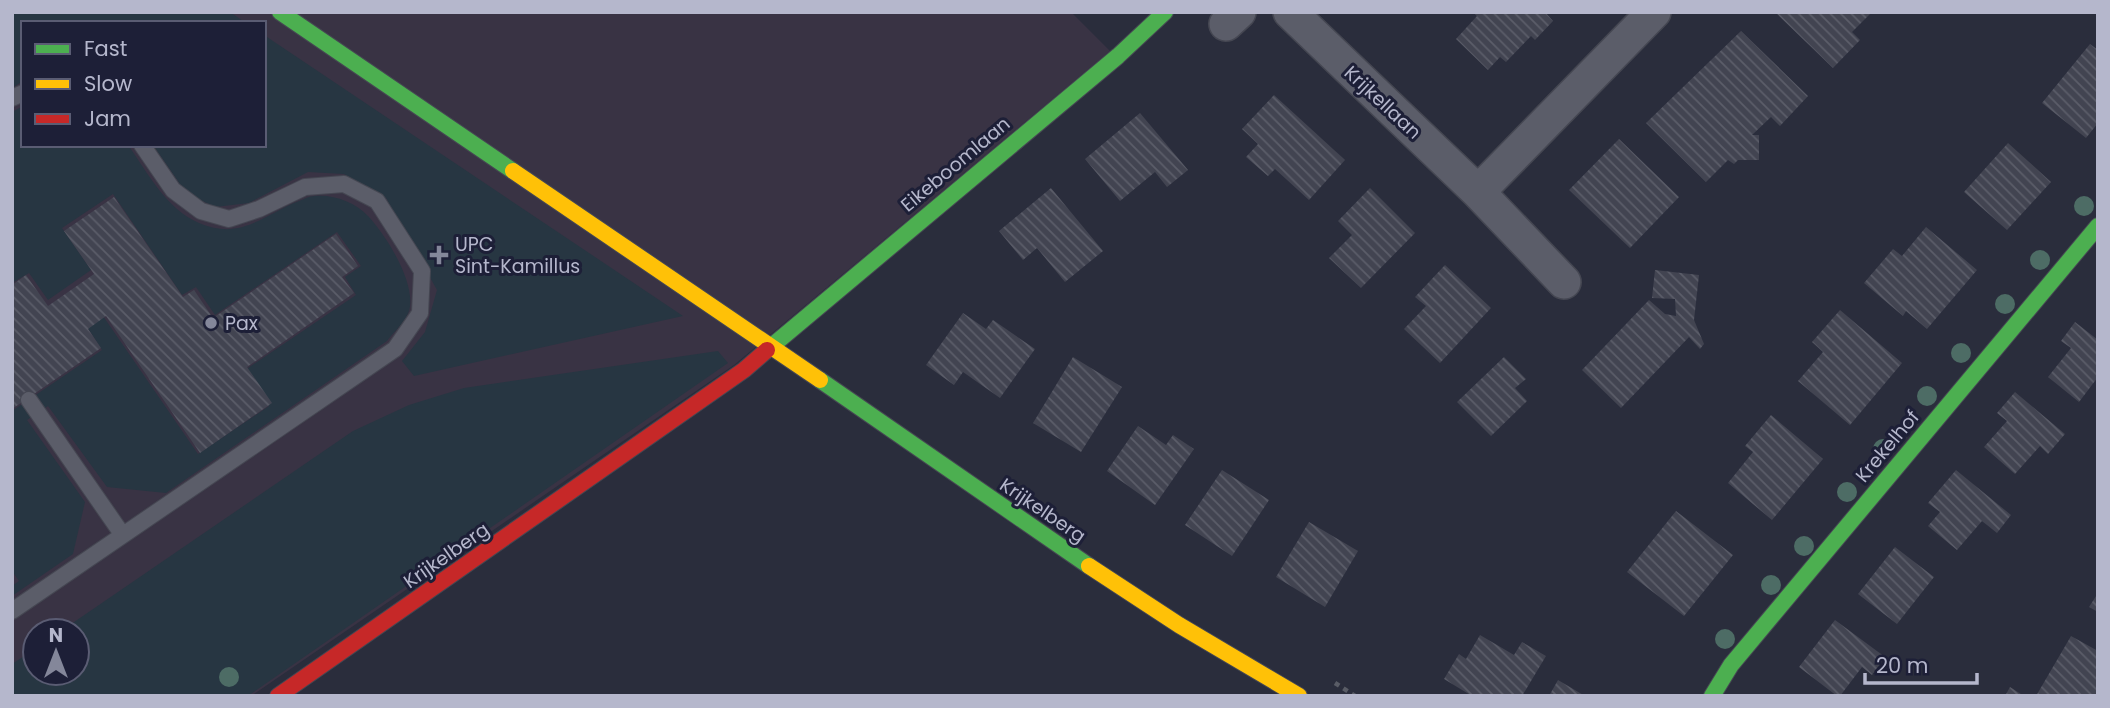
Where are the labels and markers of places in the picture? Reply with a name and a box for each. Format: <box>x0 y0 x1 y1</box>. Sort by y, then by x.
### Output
place label: UPC Sint-Kamillus <box>455 231 580 280</box>
marker: UPC Sint-Kamillus <box>429 245 449 265</box>
place label: Pax <box>225 310 258 337</box>
marker: Pax <box>203 315 219 331</box>

